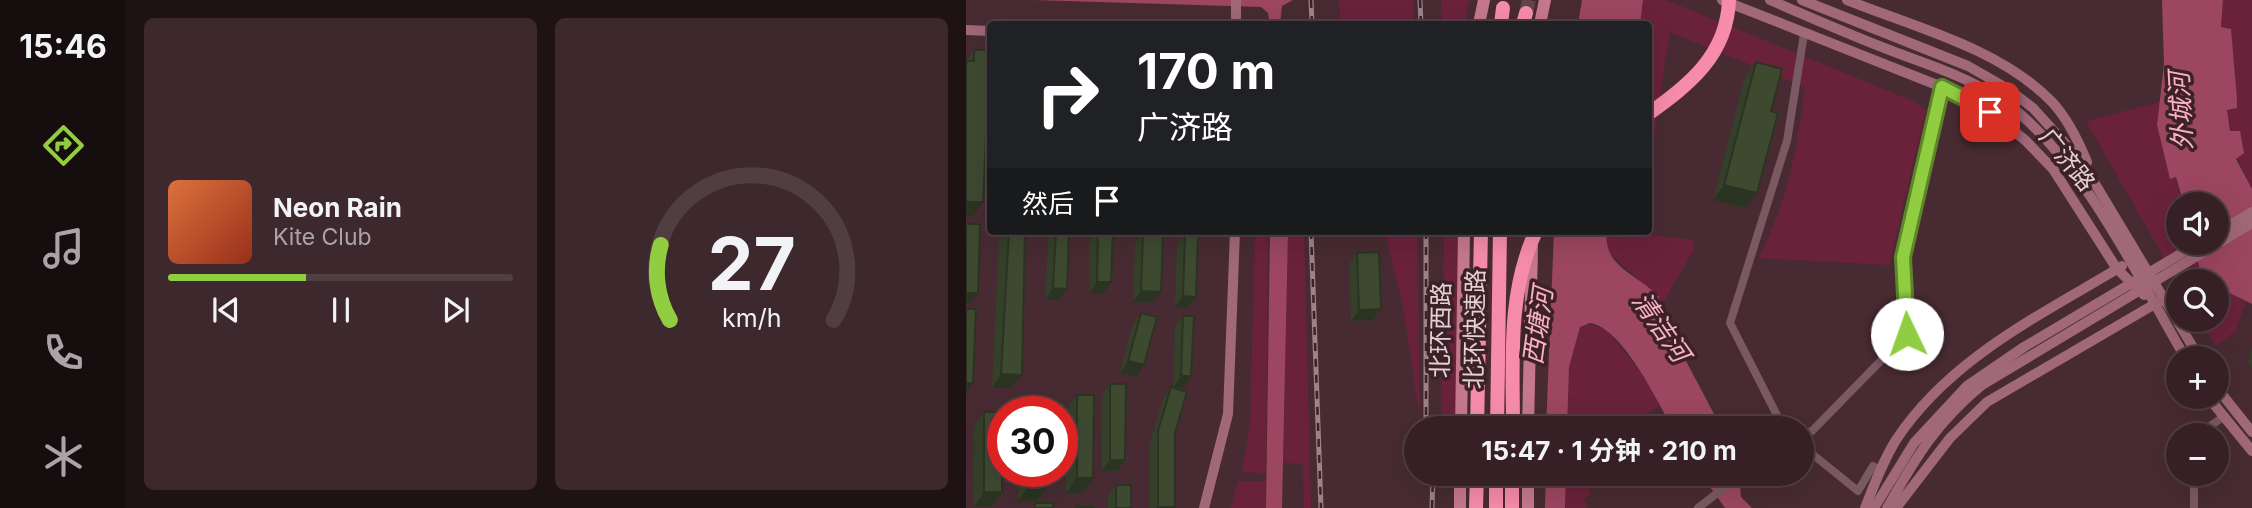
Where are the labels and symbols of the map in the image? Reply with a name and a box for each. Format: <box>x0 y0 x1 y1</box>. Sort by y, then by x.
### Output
water label: 外城河 <box>2163 66 2198 151</box>
pin <box>1960 82 2020 142</box>
street label: 广济路 <box>2033 123 2101 197</box>
street label: 北环快速路 <box>1459 269 1490 389</box>
water label: 西塘河 <box>1517 280 1559 367</box>
street label: 北环西路 <box>1425 282 1456 378</box>
water label: 清洁河 <box>1626 286 1699 372</box>
position arrow <box>1870 297 1944 371</box>
speed limit sign: 30 <box>987 396 1078 487</box>

